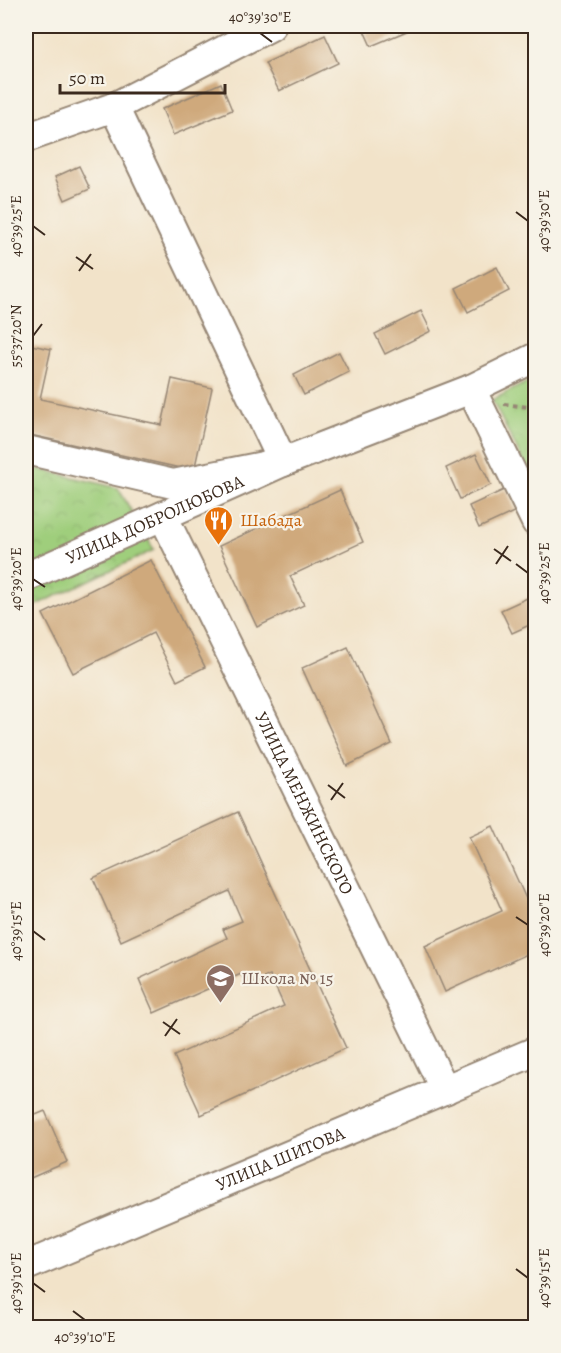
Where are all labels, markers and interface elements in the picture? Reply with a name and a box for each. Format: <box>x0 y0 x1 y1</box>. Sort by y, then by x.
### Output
text: 40°39'30"E <box>229 7 291 27</box>
scale bar <box>60 57 225 95</box>
text: 50 m <box>69 66 105 90</box>
text: 40°39'30"E <box>534 190 554 252</box>
text: 40°39'25"E <box>6 195 26 257</box>
text: 55°37'20"N <box>6 304 26 368</box>
street label: УЛИЦА ДОБРОЛЮБОВА <box>62 469 248 570</box>
restaurant icon: Шабада <box>203 504 235 546</box>
place label: Шабада <box>240 508 303 532</box>
text: 40°39'25"E <box>534 542 554 604</box>
text: 40°39'20"E <box>6 547 26 611</box>
street label: УЛИЦА МЕНЖИНСКОГО <box>249 708 359 899</box>
text: 40°39'20"E <box>534 893 554 957</box>
text: 40°39'15"E <box>6 901 26 961</box>
school or university icon: Школа № 15 <box>204 962 236 1004</box>
place label: Школа № 15 <box>241 966 333 990</box>
street label: УЛИЦА ШИТОВА <box>212 1121 349 1197</box>
text: 40°39'15"E <box>534 1248 554 1308</box>
text: 40°39'10"E <box>6 1252 26 1314</box>
text: 40°39'10"E <box>54 1327 116 1347</box>

